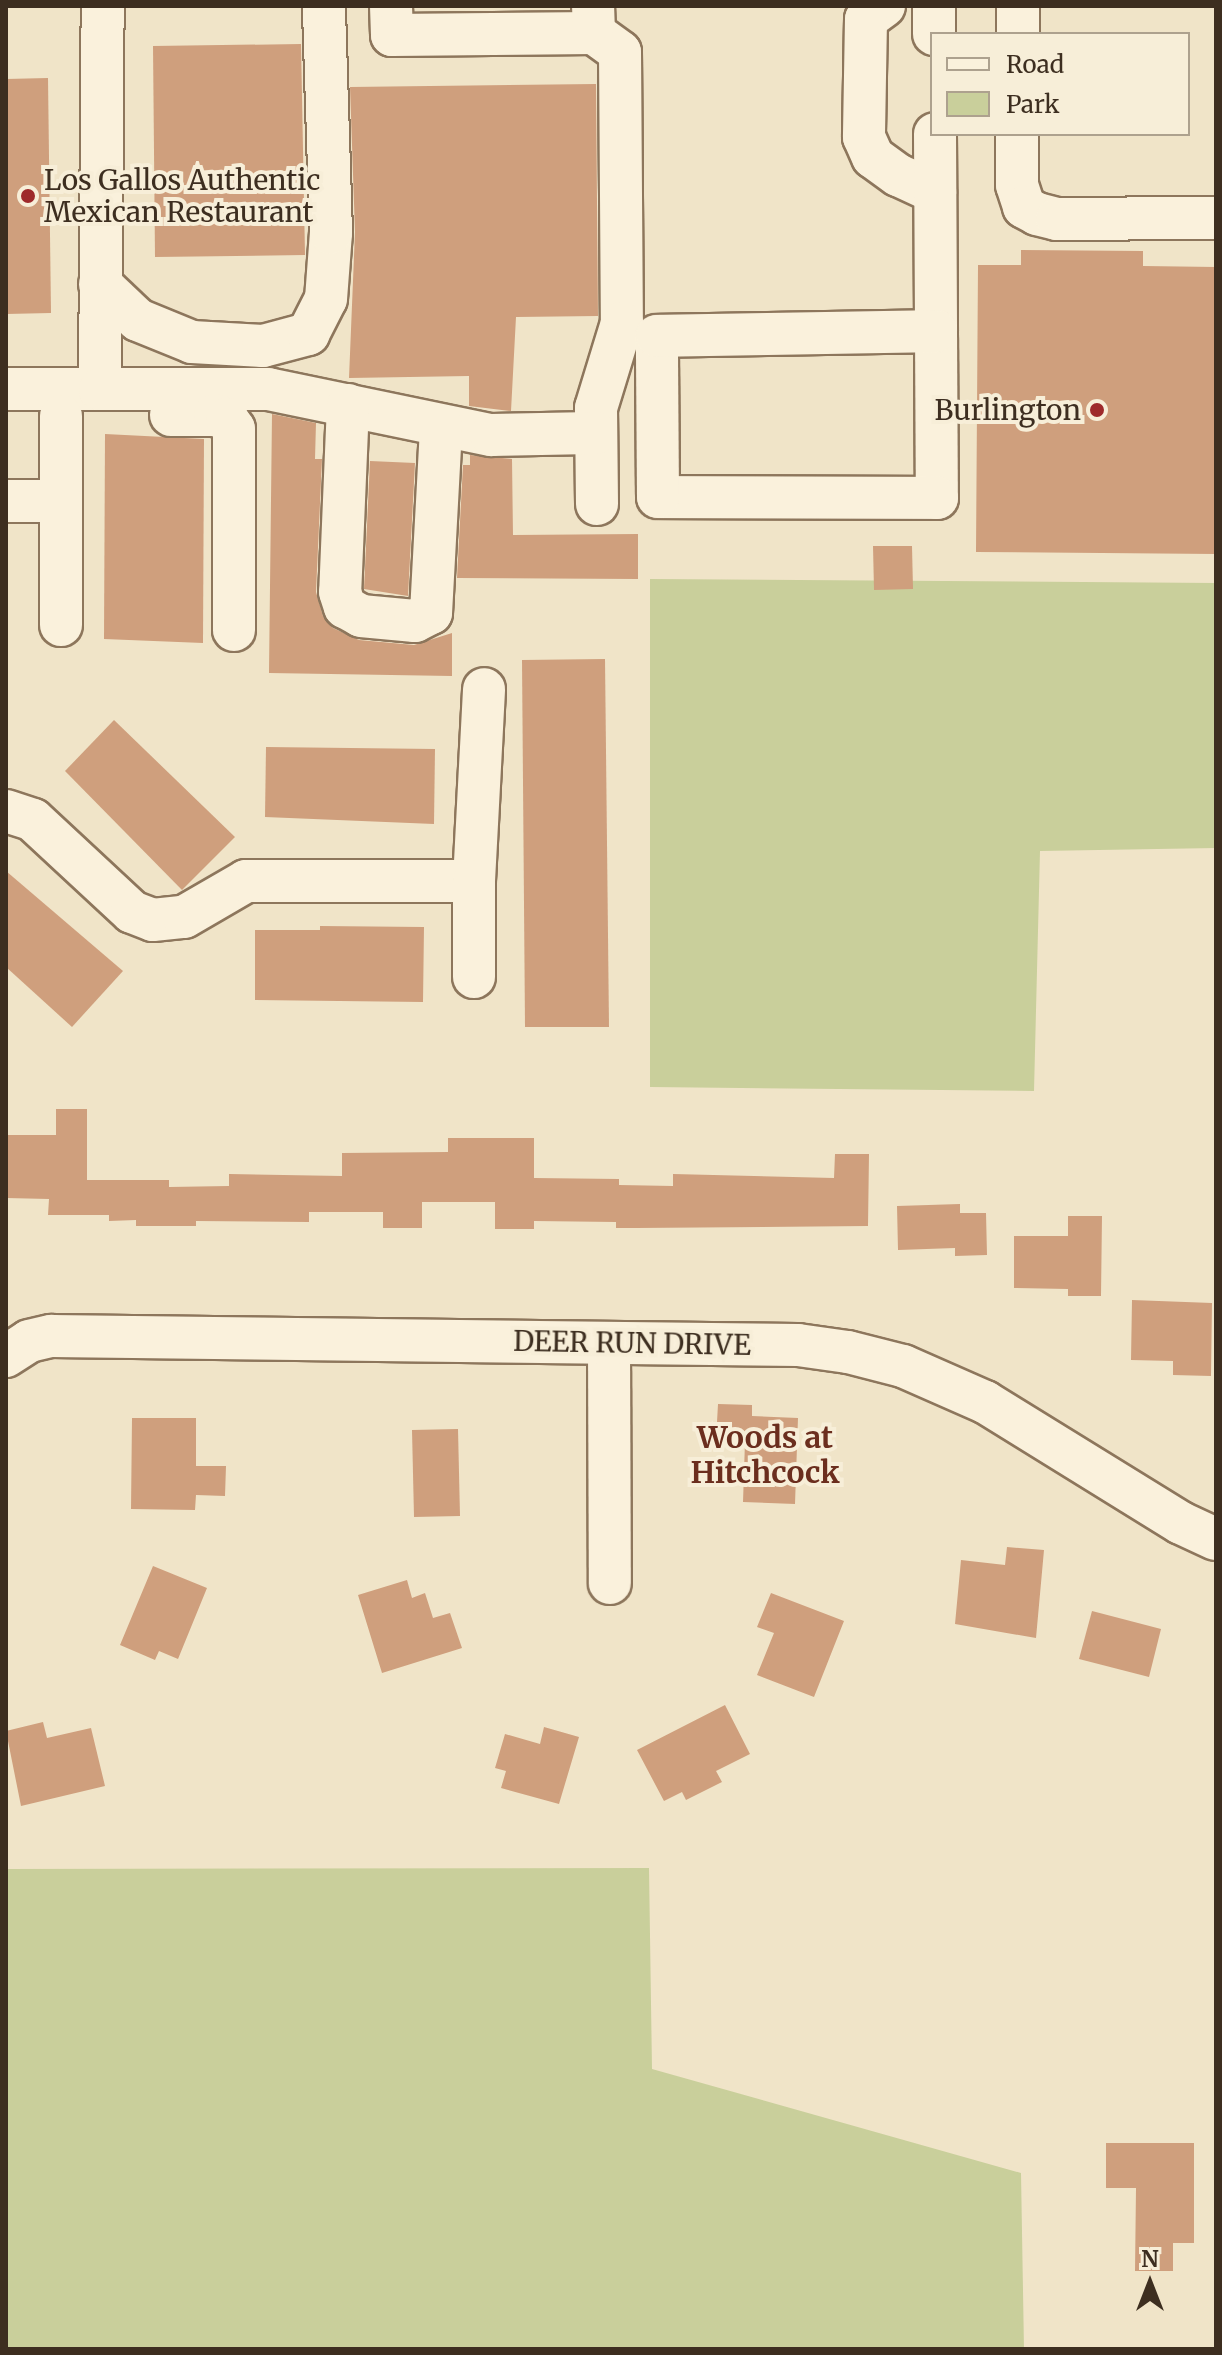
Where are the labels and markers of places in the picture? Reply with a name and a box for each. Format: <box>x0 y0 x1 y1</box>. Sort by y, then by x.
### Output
place label: Los Gallos Authentic Mexican Restaurant <box>44 163 320 229</box>
marker: Los Gallos Authentic Mexican Restaurant <box>19 187 37 205</box>
place label: Burlington <box>935 393 1081 427</box>
marker: Burlington <box>1088 401 1106 419</box>

